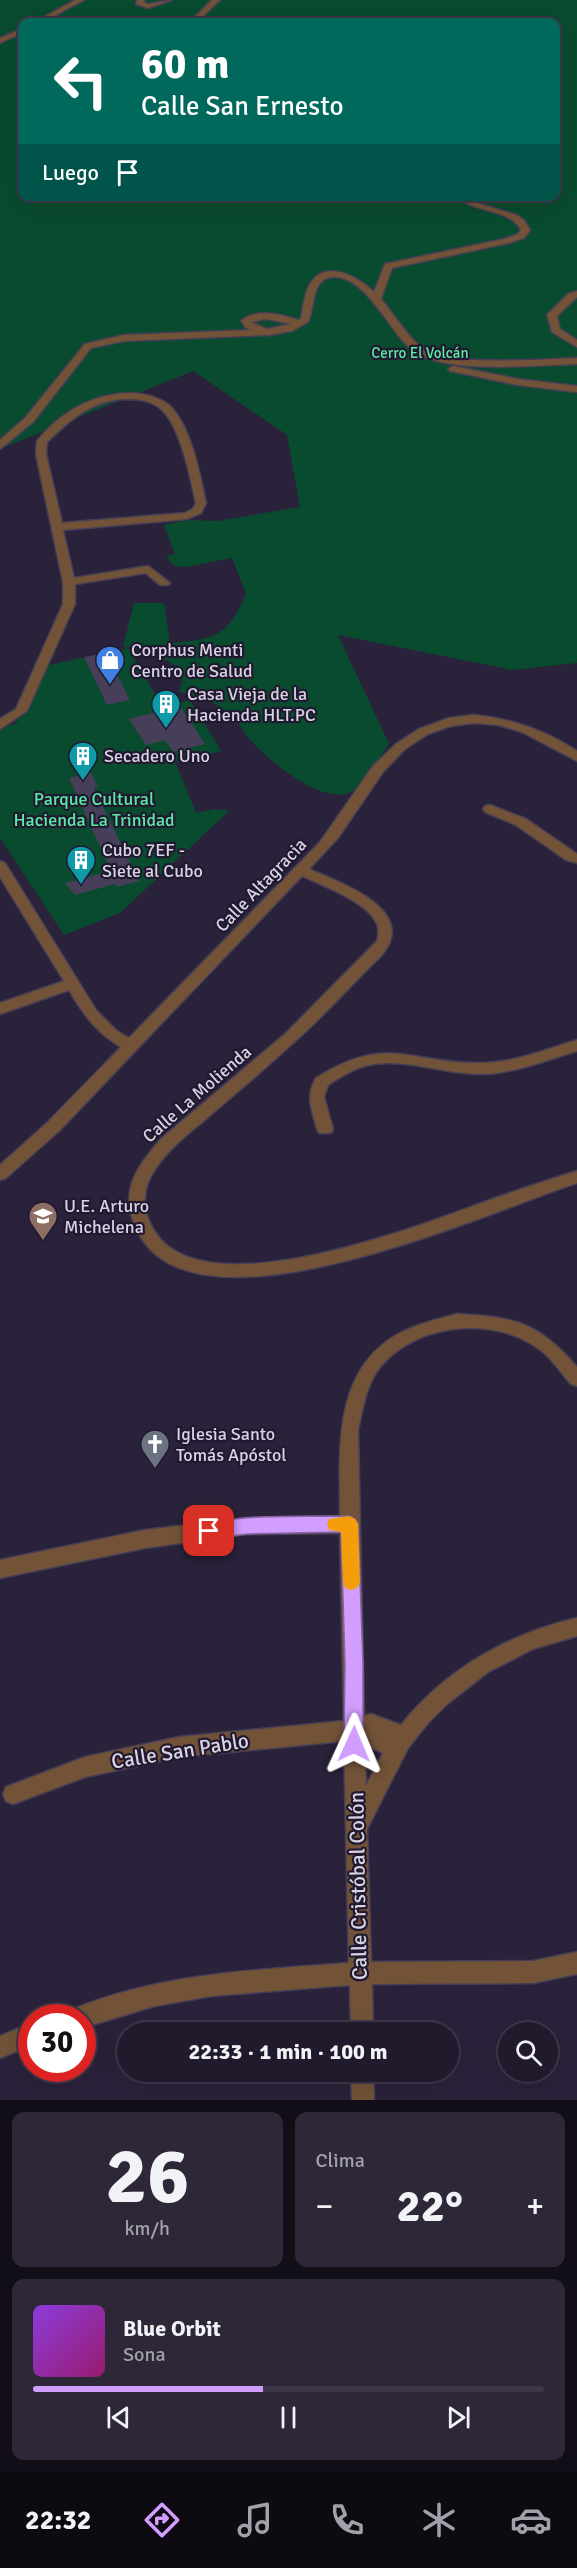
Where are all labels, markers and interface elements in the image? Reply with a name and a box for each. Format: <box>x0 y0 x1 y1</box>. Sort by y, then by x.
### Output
text: 60 m <box>141 39 230 90</box>
icon: left <box>42 42 120 120</box>
text: Calle San Ernesto <box>141 90 343 123</box>
icon: arrive <box>111 156 144 189</box>
text: Luego <box>42 159 99 186</box>
park label: Cerro El Volcán <box>371 344 469 362</box>
place label: Corphus Menti Centro de Salud <box>131 639 253 682</box>
shop icon: Corphus Menti Centro de Salud <box>94 644 126 686</box>
place label: Casa Vieja de la Hacienda HLT.PC <box>187 683 316 726</box>
building icon: Casa Vieja de la Hacienda HLT.PC <box>150 688 182 730</box>
building icon: Secadero Uno <box>67 740 99 782</box>
place label: Secadero Uno <box>104 745 210 767</box>
park label: Parque Cultural Hacienda La Trinidad <box>13 788 175 831</box>
street label: Calle Altagracia <box>211 834 311 936</box>
place label: Cubo 7EF - Siete al Cubo <box>102 839 203 882</box>
building icon: Cubo 7EF - Siete al Cubo <box>65 844 97 886</box>
street label: Calle La Molienda <box>138 1041 256 1147</box>
place label: U.E. Arturo Michelena <box>64 1195 149 1238</box>
school or university icon: U.E. Arturo Michelena <box>27 1200 59 1242</box>
place label: Iglesia Santo Tomás Apóstol <box>176 1423 287 1466</box>
church icon: Iglesia Santo Tomás Apóstol <box>139 1428 171 1470</box>
pin <box>183 1505 234 1556</box>
icon: arrive <box>192 1514 225 1547</box>
position arrow <box>322 1712 386 1776</box>
street label: Calle San Pablo <box>109 1727 251 1775</box>
street label: Calle Cristóbal Colón <box>343 1792 373 1980</box>
speed limit sign: 30 <box>18 2004 96 2082</box>
map controls <box>498 2022 558 2082</box>
button: search <box>498 2022 558 2082</box>
text: 22:33 · 1 min · 100 m <box>188 2038 388 2065</box>
text: 26 <box>105 2129 189 2225</box>
text: Clima <box>316 2148 365 2173</box>
text: 22° <box>396 2179 463 2234</box>
text: − <box>316 2186 333 2227</box>
text: + <box>526 2186 544 2227</box>
text: km/h <box>125 2216 170 2241</box>
text: Blue Orbit <box>123 2315 221 2342</box>
text: Sona <box>123 2342 166 2367</box>
icon: previous <box>102 2401 135 2434</box>
icon: pause <box>272 2401 305 2434</box>
icon: next <box>442 2401 475 2434</box>
icon: directions <box>141 2499 183 2541</box>
icon: music <box>234 2499 276 2541</box>
icon: phone <box>326 2499 368 2541</box>
icon: climate <box>418 2499 460 2541</box>
icon: car <box>510 2499 552 2541</box>
text: 22:32 <box>25 2504 91 2537</box>

